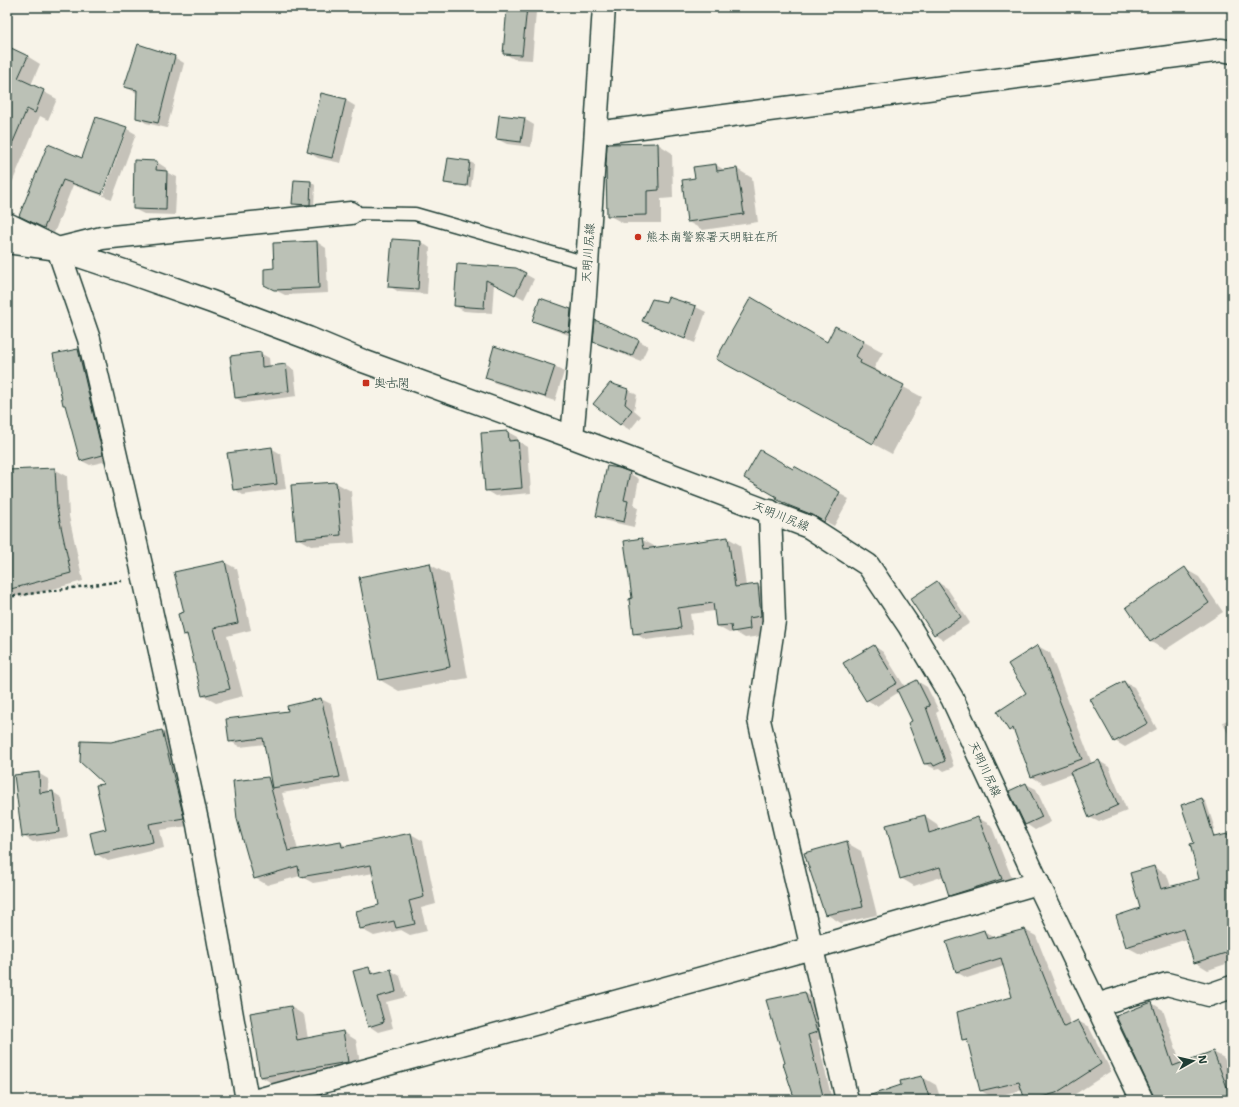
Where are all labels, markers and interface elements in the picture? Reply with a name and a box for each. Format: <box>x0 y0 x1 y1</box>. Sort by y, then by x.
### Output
street label: 天明川尻線 <box>578 223 598 283</box>
place label: 熊本南警察署天明駐在所 <box>646 229 778 245</box>
marker: 熊本南警察署天明駐在所 <box>633 232 643 242</box>
place label: 奥古閑 <box>374 375 410 391</box>
marker: 奥古閑 <box>361 378 371 388</box>
street label: 天明川尻線 <box>750 497 812 535</box>
street label: 天明川尻線 <box>965 738 1005 800</box>
north arrow <box>1173 1041 1213 1081</box>
text: N <box>1194 1054 1210 1065</box>

